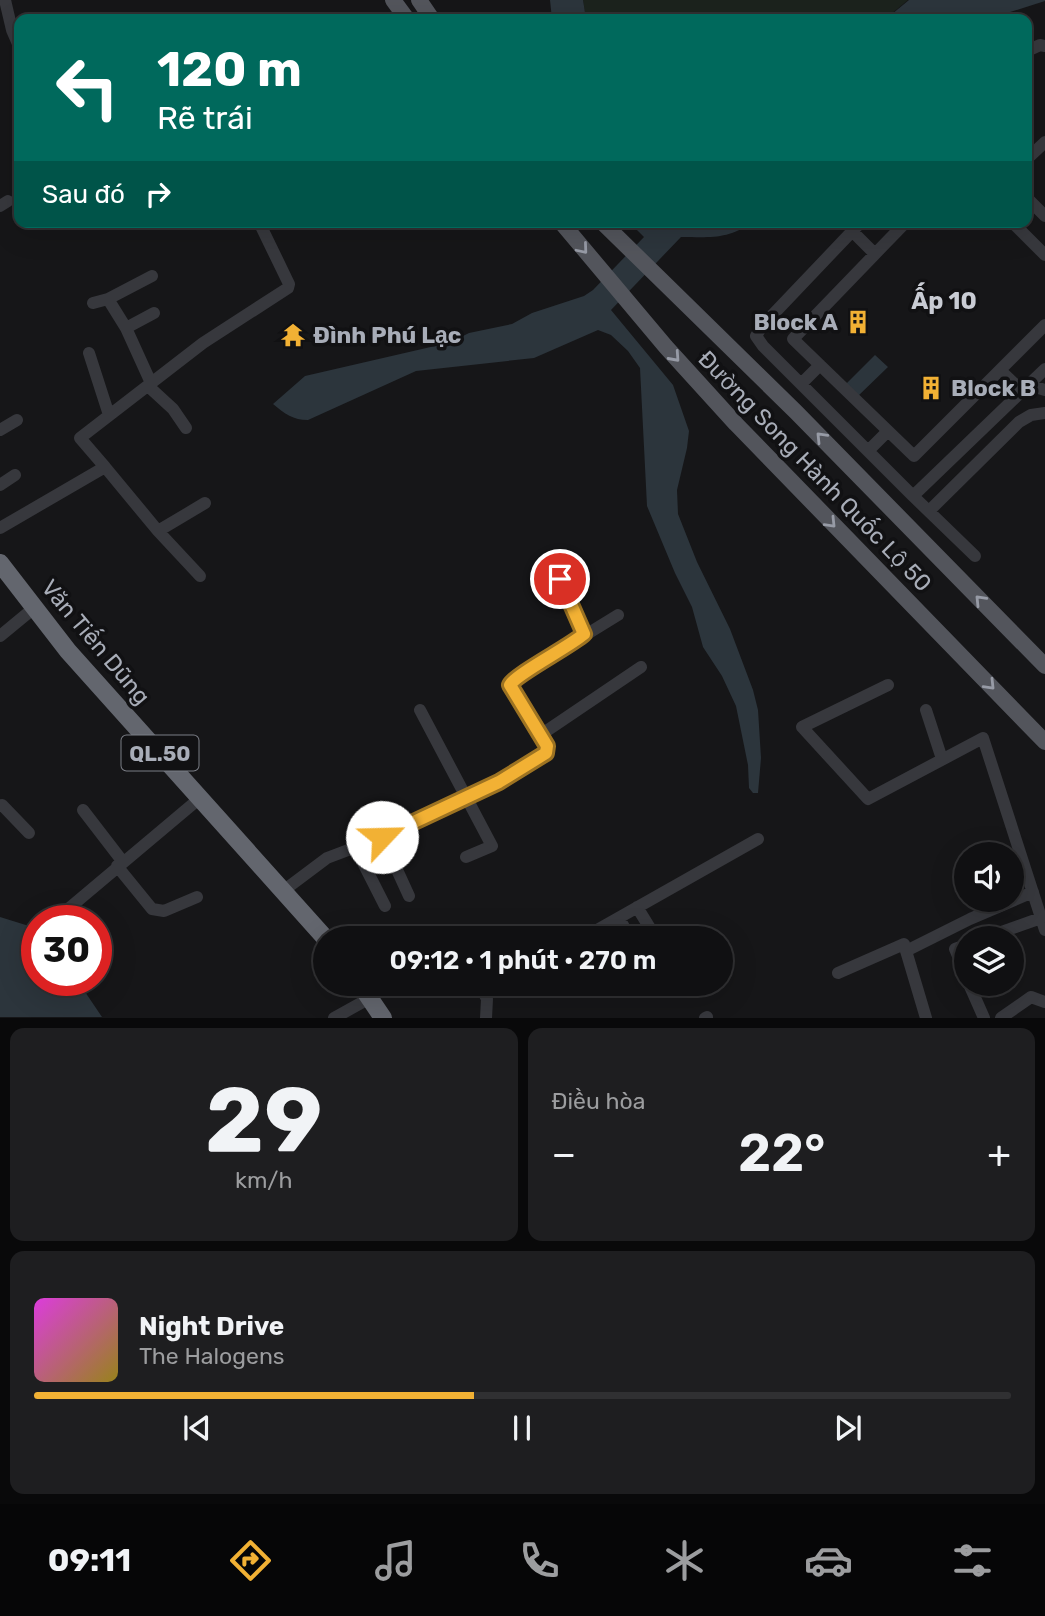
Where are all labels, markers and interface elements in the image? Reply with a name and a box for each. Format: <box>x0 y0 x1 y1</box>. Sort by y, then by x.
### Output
text: 120 m <box>157 40 302 98</box>
icon: left <box>42 42 133 133</box>
text: Rẽ trái <box>157 99 253 137</box>
icon: right <box>139 175 177 213</box>
text: Sau đó <box>42 179 125 210</box>
one-way arrow <box>575 241 588 254</box>
district label: Ấp 10 <box>911 282 977 315</box>
place label: Block A <box>753 308 839 336</box>
building icon: Block A <box>844 308 872 336</box>
temple icon: Đình Phú Lạc <box>279 321 307 349</box>
place label: Đình Phú Lạc <box>313 321 461 349</box>
street label: Đường Song Hành Quốc Lộ 50 <box>692 345 938 597</box>
one-way arrow <box>667 349 679 362</box>
building icon: Block B <box>917 374 945 402</box>
place label: Block B <box>951 374 1036 402</box>
one-way arrow <box>817 432 830 445</box>
one-way arrow <box>822 514 835 527</box>
pin <box>530 549 590 609</box>
icon: arrive <box>541 560 579 598</box>
street label: Văn Tiến Dũng <box>36 574 156 710</box>
one-way arrow <box>976 595 989 608</box>
one-way arrow <box>981 677 994 690</box>
road number: QL.50 <box>122 736 198 770</box>
position arrow <box>345 800 419 874</box>
map controls <box>954 842 1024 996</box>
button: sound <box>954 842 1024 912</box>
speed limit sign: 30 <box>21 905 112 996</box>
button: layers <box>954 926 1024 996</box>
text: 09:12 · 1 phút · 270 m <box>390 945 656 976</box>
text: 29 <box>205 1066 322 1174</box>
text: Điều hòa <box>552 1087 645 1115</box>
text: 22° <box>738 1122 825 1184</box>
text: − <box>552 1131 576 1177</box>
text: + <box>987 1131 1011 1177</box>
text: km/h <box>235 1166 292 1194</box>
text: Night Drive <box>139 1311 284 1342</box>
text: The Halogens <box>139 1342 285 1370</box>
icon: previous <box>178 1409 216 1447</box>
icon: pause <box>503 1409 541 1447</box>
icon: next <box>829 1409 867 1447</box>
icon: directions <box>226 1536 275 1585</box>
icon: music <box>371 1536 420 1585</box>
icon: phone <box>515 1536 564 1585</box>
icon: climate <box>660 1536 709 1585</box>
icon: car <box>804 1536 853 1585</box>
icon: filters <box>948 1536 997 1585</box>
text: 09:11 <box>48 1541 131 1579</box>

